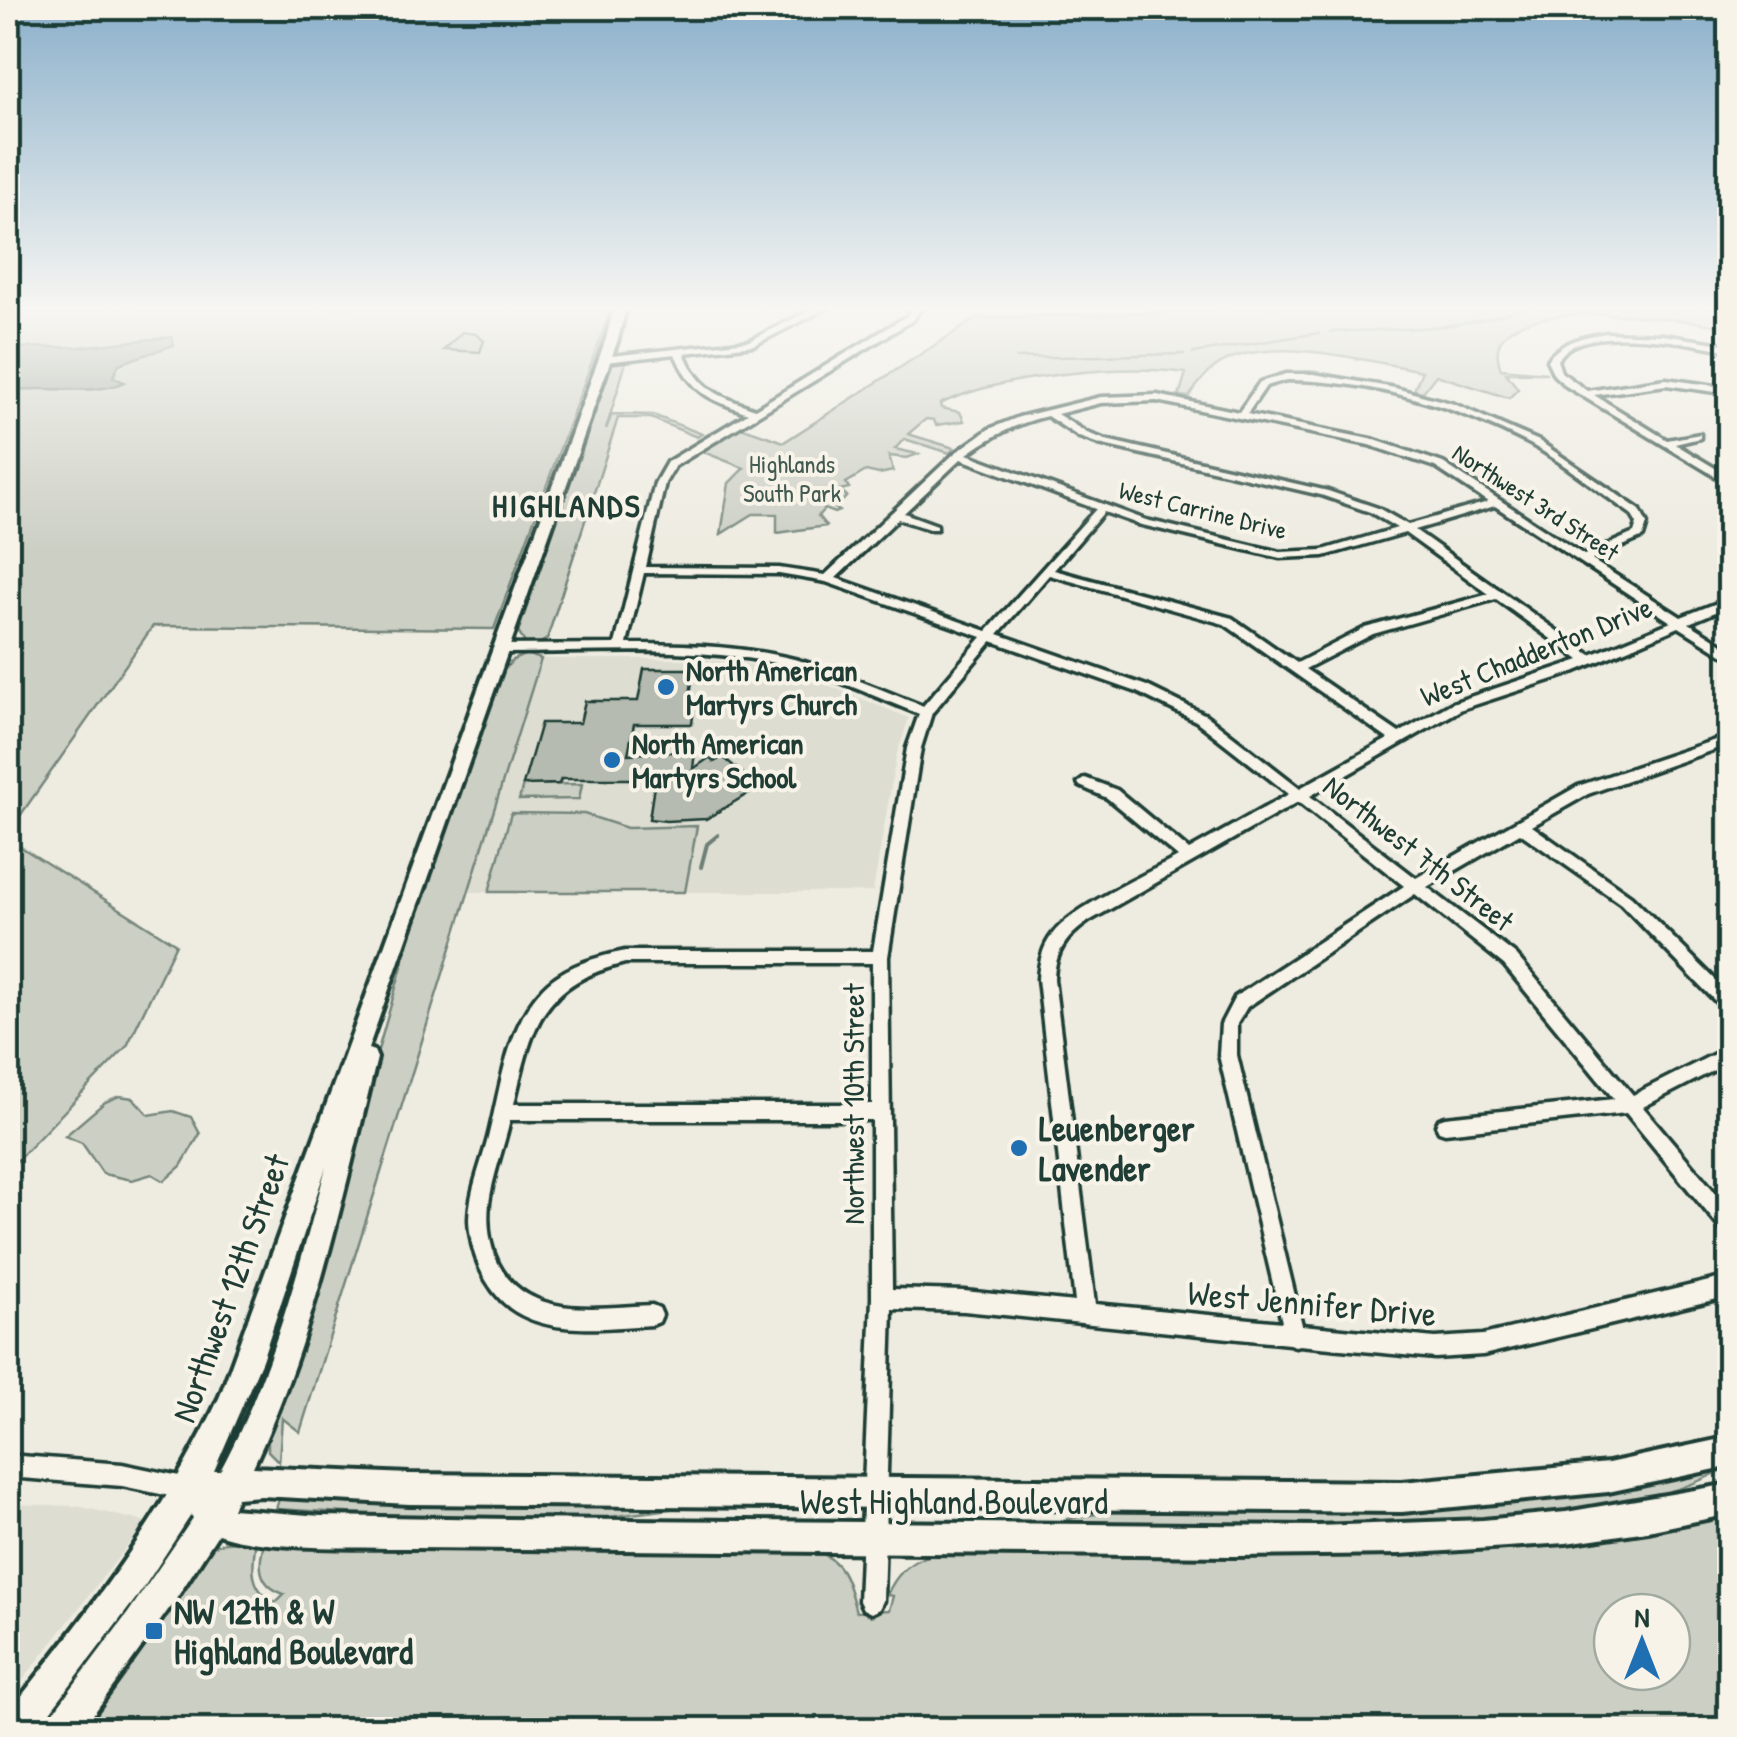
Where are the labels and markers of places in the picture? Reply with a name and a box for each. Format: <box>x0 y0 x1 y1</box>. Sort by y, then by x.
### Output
place label: North American Martyrs Church <box>686 650 858 725</box>
marker: North American Martyrs Church <box>655 676 677 698</box>
place label: North American Martyrs School <box>632 723 804 798</box>
marker: North American Martyrs School <box>601 749 623 771</box>
place label: Leuenberger Lavender <box>1039 1105 1195 1192</box>
marker: Leuenberger Lavender <box>1008 1137 1030 1159</box>
place label: NW 12th & W Highland Boulevard <box>174 1588 413 1676</box>
marker: NW 12th & W Highland Boulevard <box>143 1620 165 1642</box>

